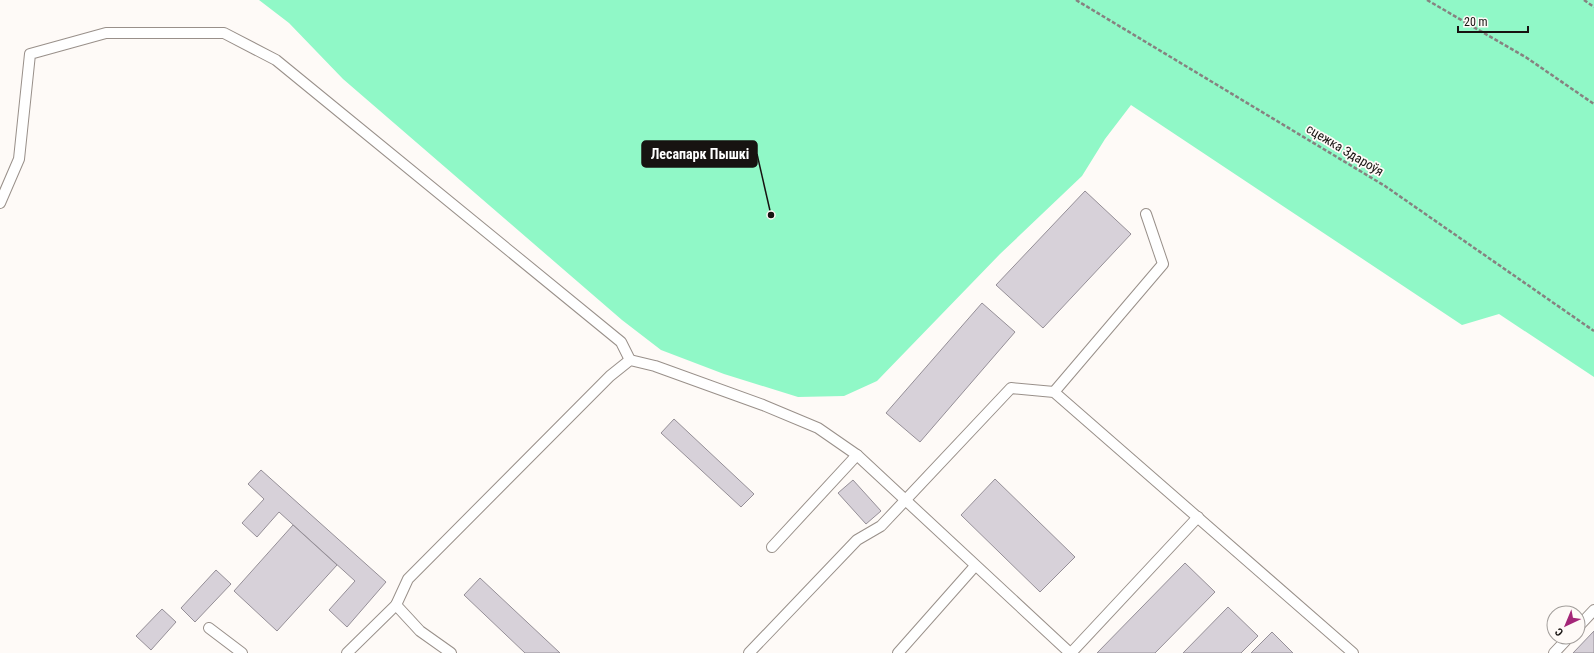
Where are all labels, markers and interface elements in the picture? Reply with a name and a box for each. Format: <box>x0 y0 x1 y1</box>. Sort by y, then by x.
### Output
scale bar <box>1458 8 1528 34</box>
text: 20 m <box>1464 15 1488 29</box>
street label: сцежка Здароўя <box>1304 121 1386 179</box>
callout: Лесапарк Пышкі <box>642 141 757 167</box>
text: Лесапарк Пышкі <box>651 146 749 162</box>
north arrow <box>1546 605 1586 645</box>
text: С <box>1553 625 1566 639</box>

